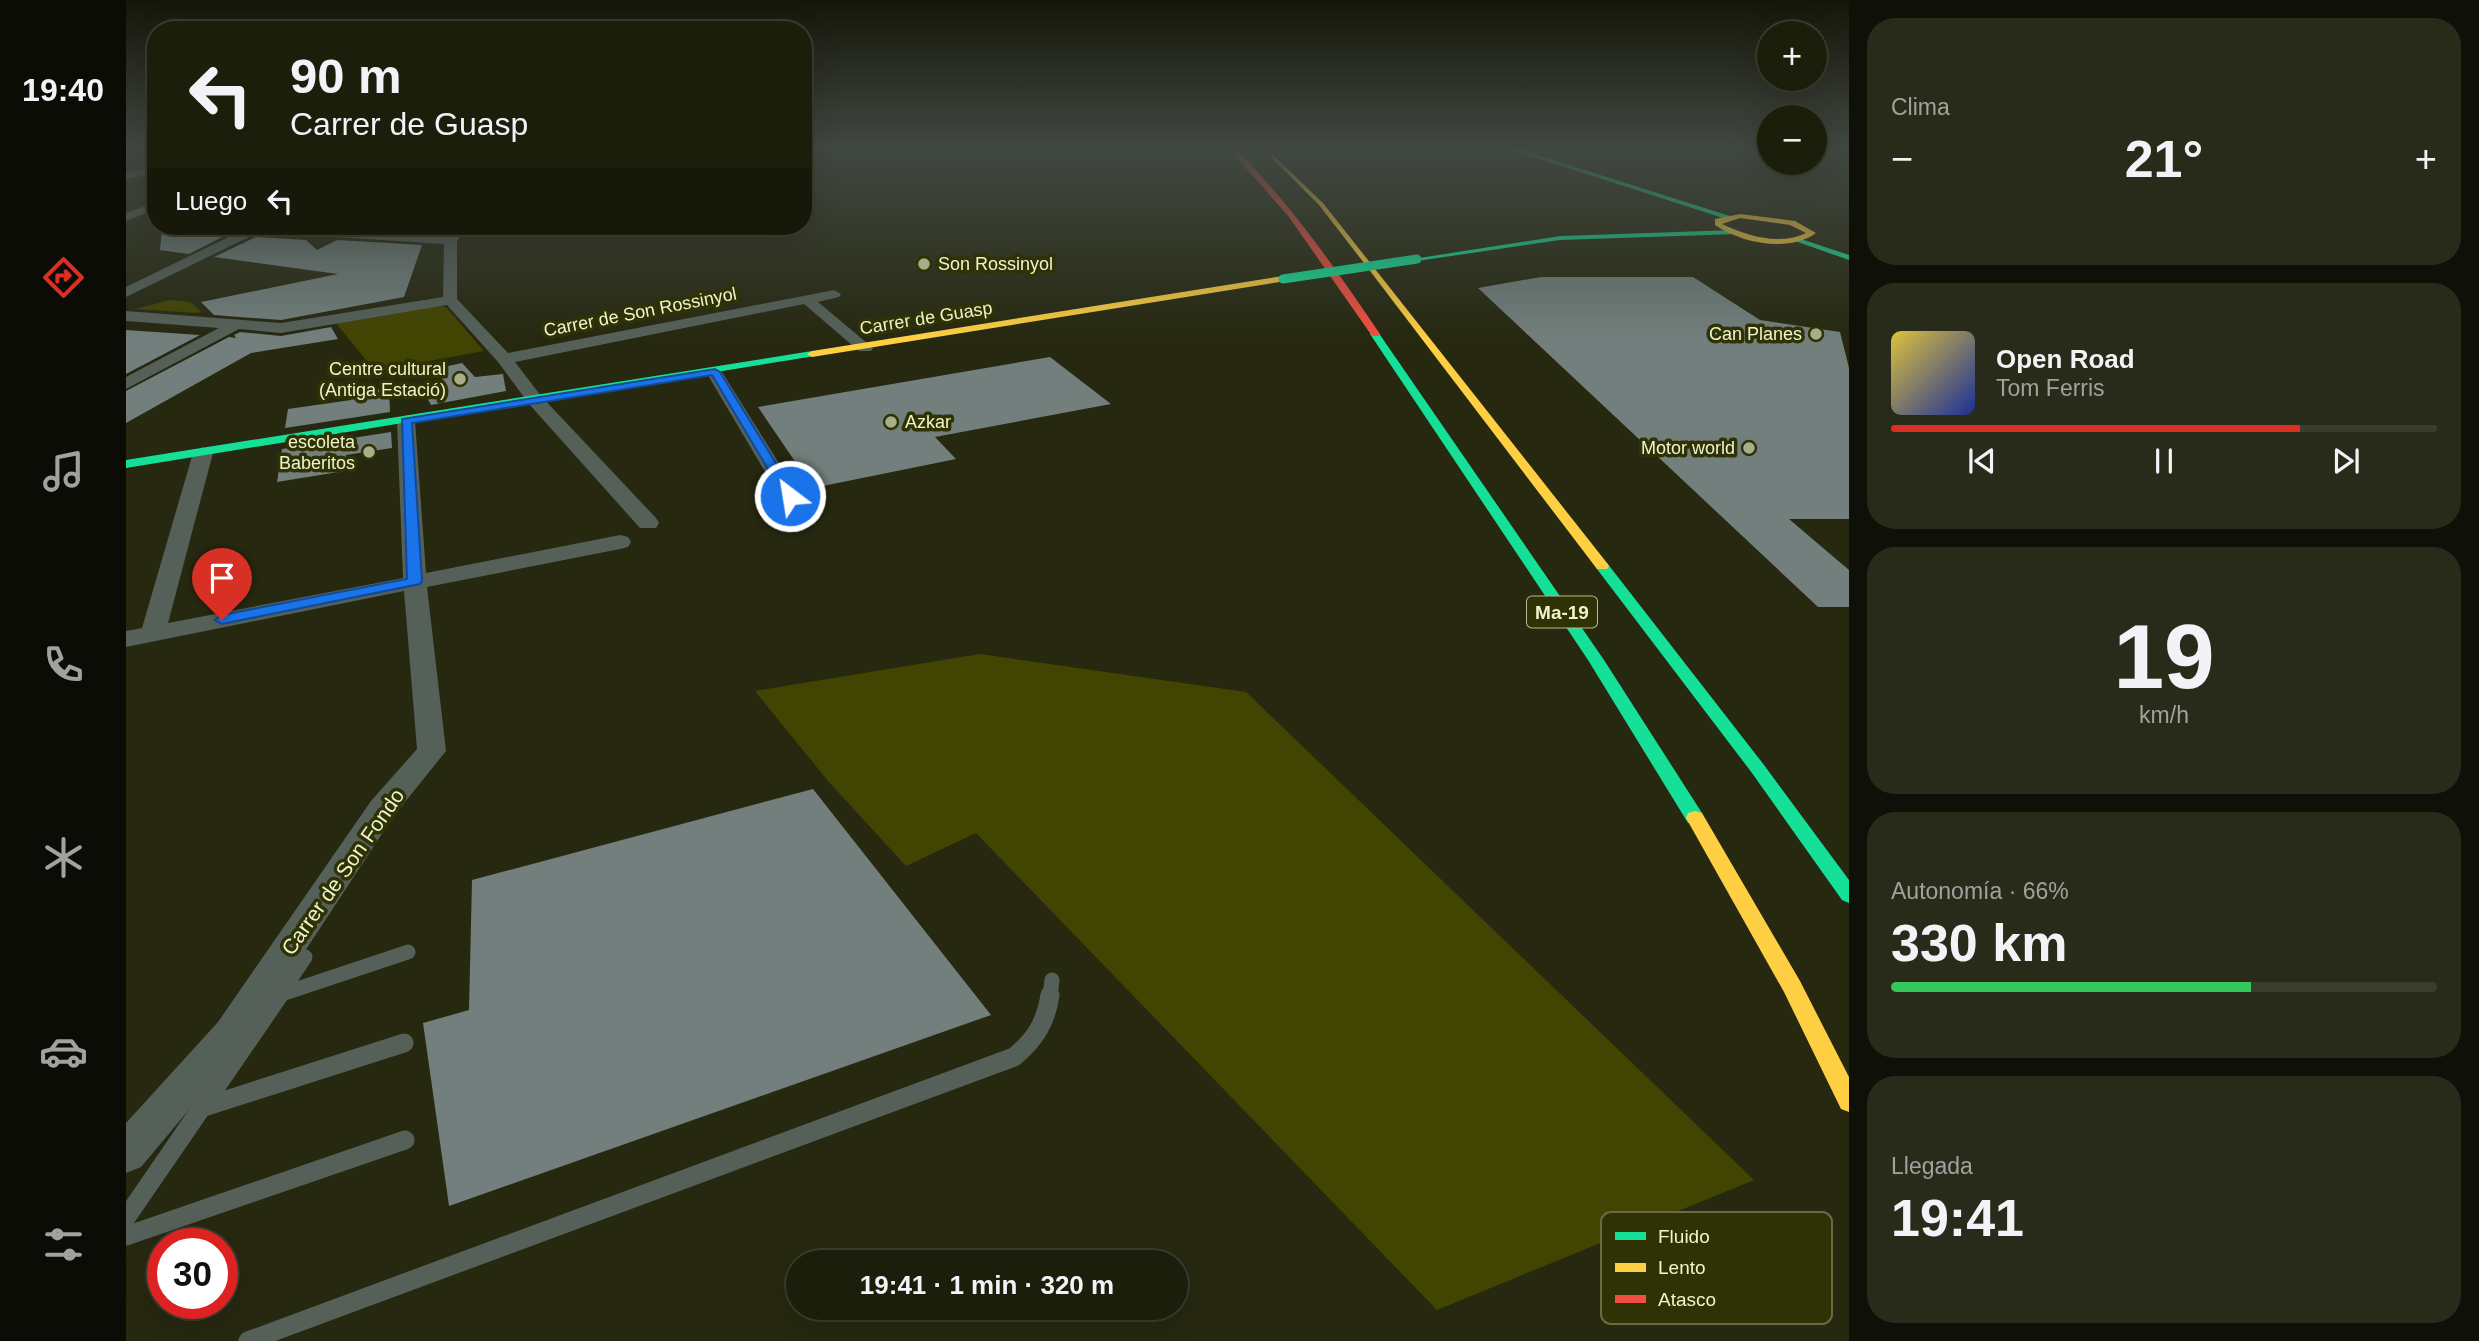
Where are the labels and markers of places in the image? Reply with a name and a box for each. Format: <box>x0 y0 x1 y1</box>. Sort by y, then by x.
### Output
place label: Son Rossinyol <box>938 254 1053 274</box>
marker: Son Rossinyol <box>916 256 932 272</box>
place label: Can Planes <box>1709 324 1802 344</box>
marker: Can Planes <box>1808 326 1824 342</box>
place label: Centre cultural (Antiga Estació) <box>319 359 446 400</box>
marker: Centre cultural (Antiga Estació) <box>452 371 468 387</box>
place label: Azkar <box>905 412 951 432</box>
marker: Azkar <box>883 414 899 430</box>
place label: escoleta Baberitos <box>279 432 356 473</box>
place label: Motor world <box>1641 438 1735 458</box>
marker: Motor world <box>1741 440 1757 456</box>
marker: escoleta Baberitos <box>361 444 377 460</box>
pin <box>192 548 252 620</box>

